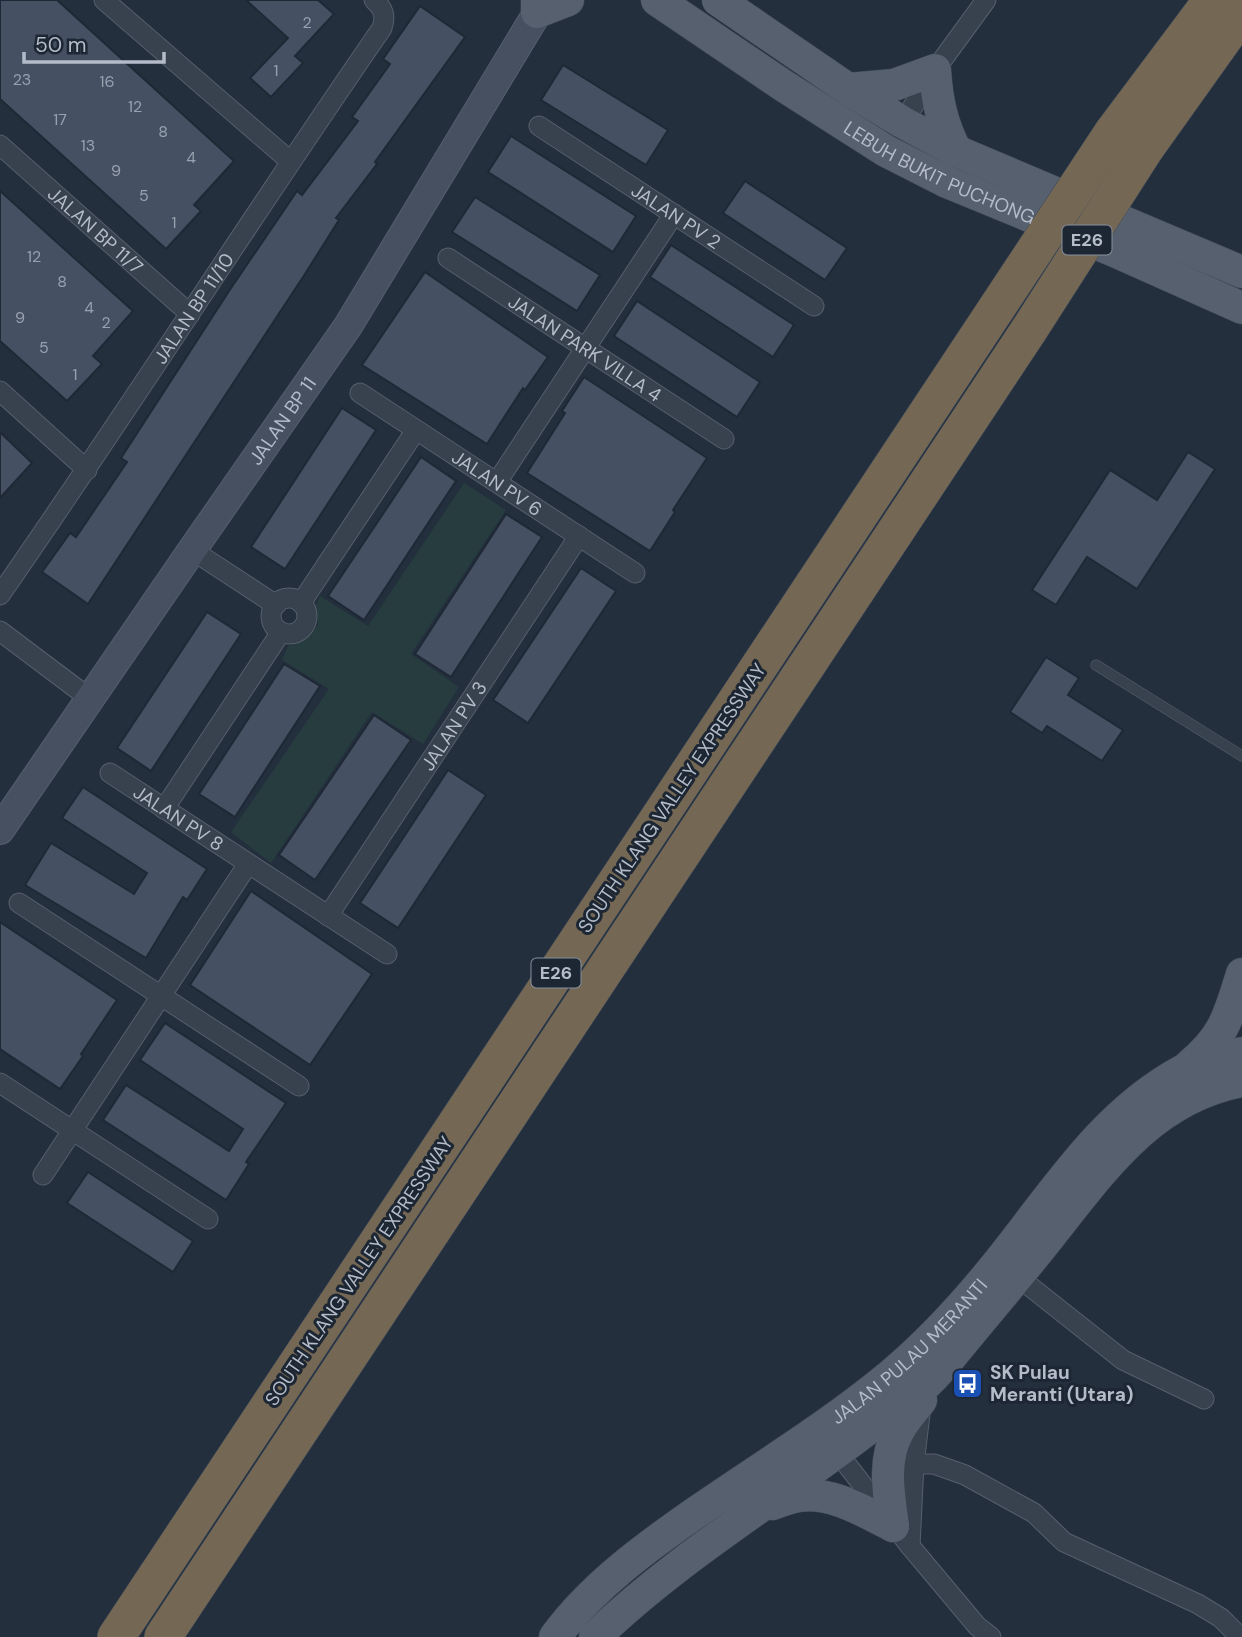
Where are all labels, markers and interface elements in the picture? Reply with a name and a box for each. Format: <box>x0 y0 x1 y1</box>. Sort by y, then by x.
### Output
house number: 2 <box>302 12 312 33</box>
scale bar <box>24 21 164 65</box>
text: 50 m <box>35 31 86 59</box>
house number: 1 <box>274 60 279 81</box>
house number: 23 <box>13 69 31 90</box>
house number: 16 <box>99 71 115 92</box>
house number: 12 <box>128 96 142 117</box>
house number: 17 <box>53 109 67 130</box>
street label: LEBUH BUKIT PUCHONG <box>839 115 1039 230</box>
house number: 8 <box>158 121 168 142</box>
house number: 13 <box>81 135 95 156</box>
house number: 4 <box>186 147 196 168</box>
house number: 9 <box>111 160 121 181</box>
street label: JALAN PV 2 <box>627 177 726 254</box>
street label: JALAN BP 11/7 <box>43 181 149 279</box>
house number: 5 <box>139 185 149 206</box>
house number: 1 <box>172 212 177 233</box>
road number: E26 <box>1062 226 1112 254</box>
house number: 12 <box>27 246 41 267</box>
street label: JALAN BP 11/10 <box>148 248 239 368</box>
house number: 8 <box>57 271 67 292</box>
street label: JALAN PARK VILLA 4 <box>504 289 667 407</box>
house number: 4 <box>84 297 94 318</box>
house number: 9 <box>15 307 25 328</box>
house number: 2 <box>101 312 111 333</box>
house number: 5 <box>39 337 49 358</box>
house number: 1 <box>73 364 78 385</box>
street label: JALAN BP 11 <box>243 372 321 470</box>
street label: JALAN PV 6 <box>447 444 547 522</box>
street label: SOUTH KLANG VALLEY EXPRESSWAY <box>572 658 772 938</box>
street label: JALAN PV 3 <box>415 676 492 775</box>
street label: JALAN PV 8 <box>129 779 229 856</box>
road number: E26 <box>532 958 580 988</box>
street label: SOUTH KLANG VALLEY EXPRESSWAY <box>259 1131 459 1411</box>
street label: JALAN PULAU MERANTI <box>826 1273 993 1429</box>
place label: SK Pulau Meranti (Utara) <box>990 1360 1133 1407</box>
bus stop icon: SK Pulau Meranti (Utara) <box>950 1366 984 1400</box>

